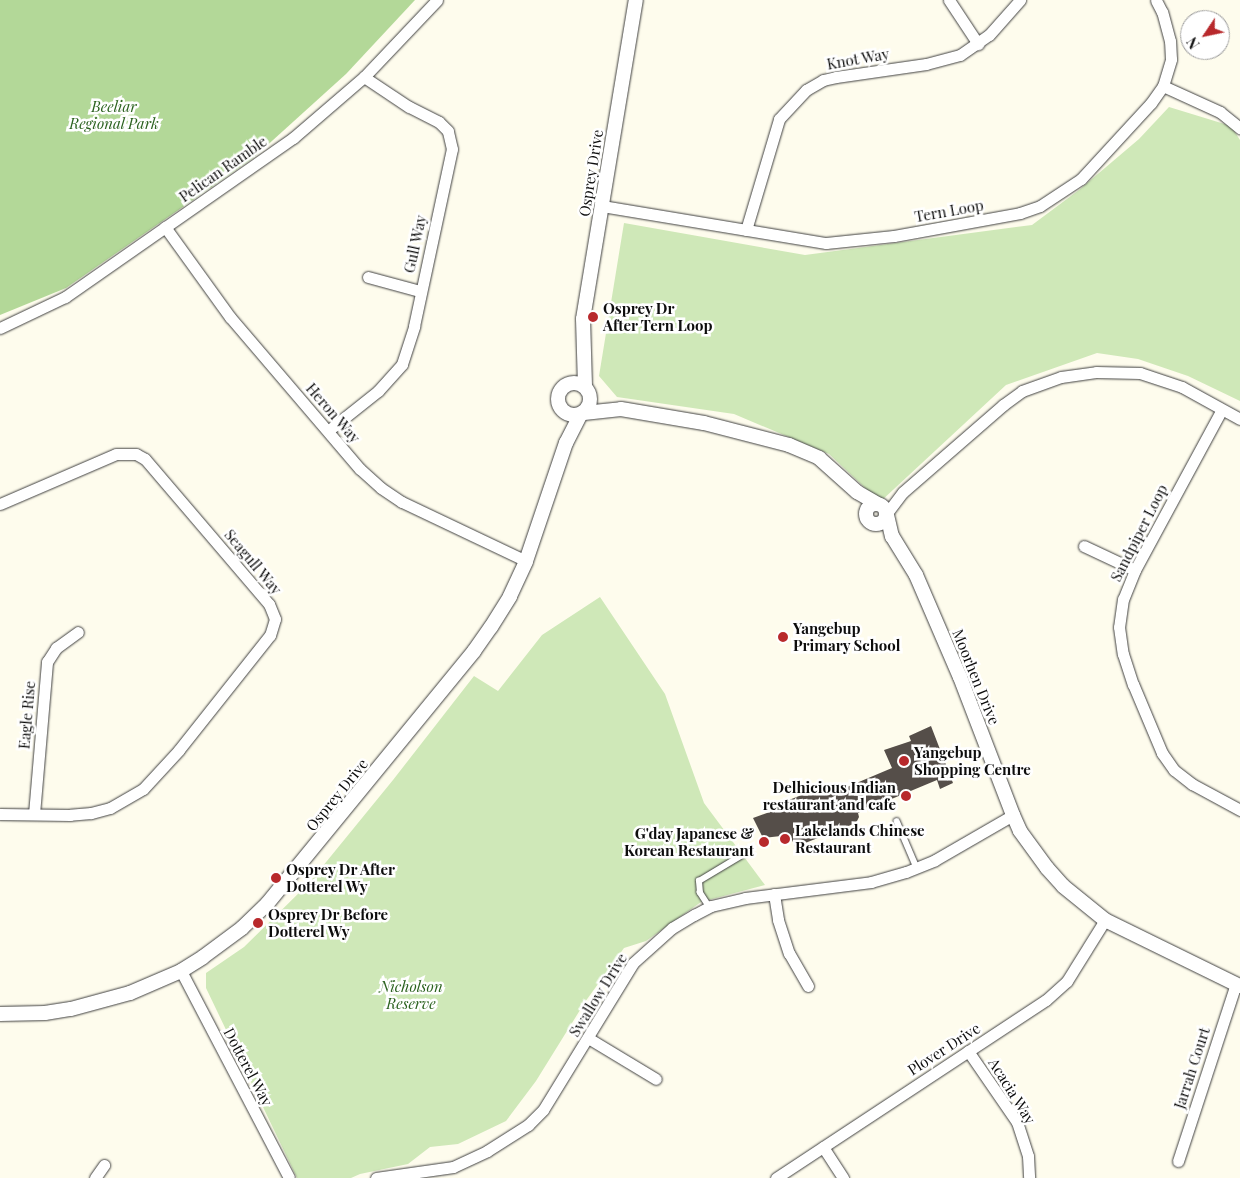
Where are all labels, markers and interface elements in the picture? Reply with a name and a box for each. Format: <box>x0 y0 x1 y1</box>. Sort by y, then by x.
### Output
north arrow <box>1180 10 1230 60</box>
text: N <box>1182 34 1204 53</box>
street label: Knot Way <box>825 45 891 73</box>
park label: Beeliar Regional Park <box>69 97 159 132</box>
street label: Osprey Drive <box>575 128 607 218</box>
street label: Pelican Ramble <box>176 132 270 206</box>
street label: Tern Loop <box>913 196 985 226</box>
street label: Gull Way <box>400 213 430 275</box>
place label: Osprey Dr After Tern Loop <box>603 299 713 334</box>
marker: Osprey Dr After Tern Loop <box>587 311 599 323</box>
street label: Heron Way <box>302 379 364 447</box>
street label: Sandpiper Loop <box>1107 481 1171 585</box>
street label: Seagull Way <box>220 526 286 598</box>
place label: Yangebup Primary School <box>793 619 901 654</box>
street label: Moorhen Drive <box>949 627 1003 727</box>
marker: Yangebup Primary School <box>777 631 789 643</box>
street label: Eagle Rise <box>15 680 39 750</box>
place label: Yangebup Shopping Centre <box>914 743 1031 778</box>
street label: Osprey Drive <box>302 755 372 835</box>
marker: Yangebup Shopping Centre <box>898 755 910 767</box>
place label: Delhicious Indian restaurant and cafe <box>763 778 896 813</box>
marker: Delhicious Indian restaurant and cafe <box>900 790 912 802</box>
place label: Lakelands Chinese Restaurant <box>795 821 925 856</box>
place label: G'day Japanese & Korean Restaurant <box>624 824 754 859</box>
marker: Lakelands Chinese Restaurant <box>779 833 791 845</box>
marker: G'day Japanese & Korean Restaurant <box>758 836 770 848</box>
place label: Osprey Dr After Dotterel Wy <box>286 860 396 895</box>
marker: Osprey Dr After Dotterel Wy <box>270 872 282 884</box>
place label: Osprey Dr Before Dotterel Wy <box>268 905 389 940</box>
marker: Osprey Dr Before Dotterel Wy <box>252 917 264 929</box>
street label: Swallow Drive <box>565 950 631 1040</box>
park label: Nicholson Reserve <box>379 977 443 1012</box>
street label: Plover Drive <box>904 1019 984 1079</box>
street label: Dotterel Way <box>220 1025 276 1109</box>
street label: Jarrah Court <box>1170 1025 1214 1111</box>
street label: Acacia Way <box>985 1054 1039 1128</box>

